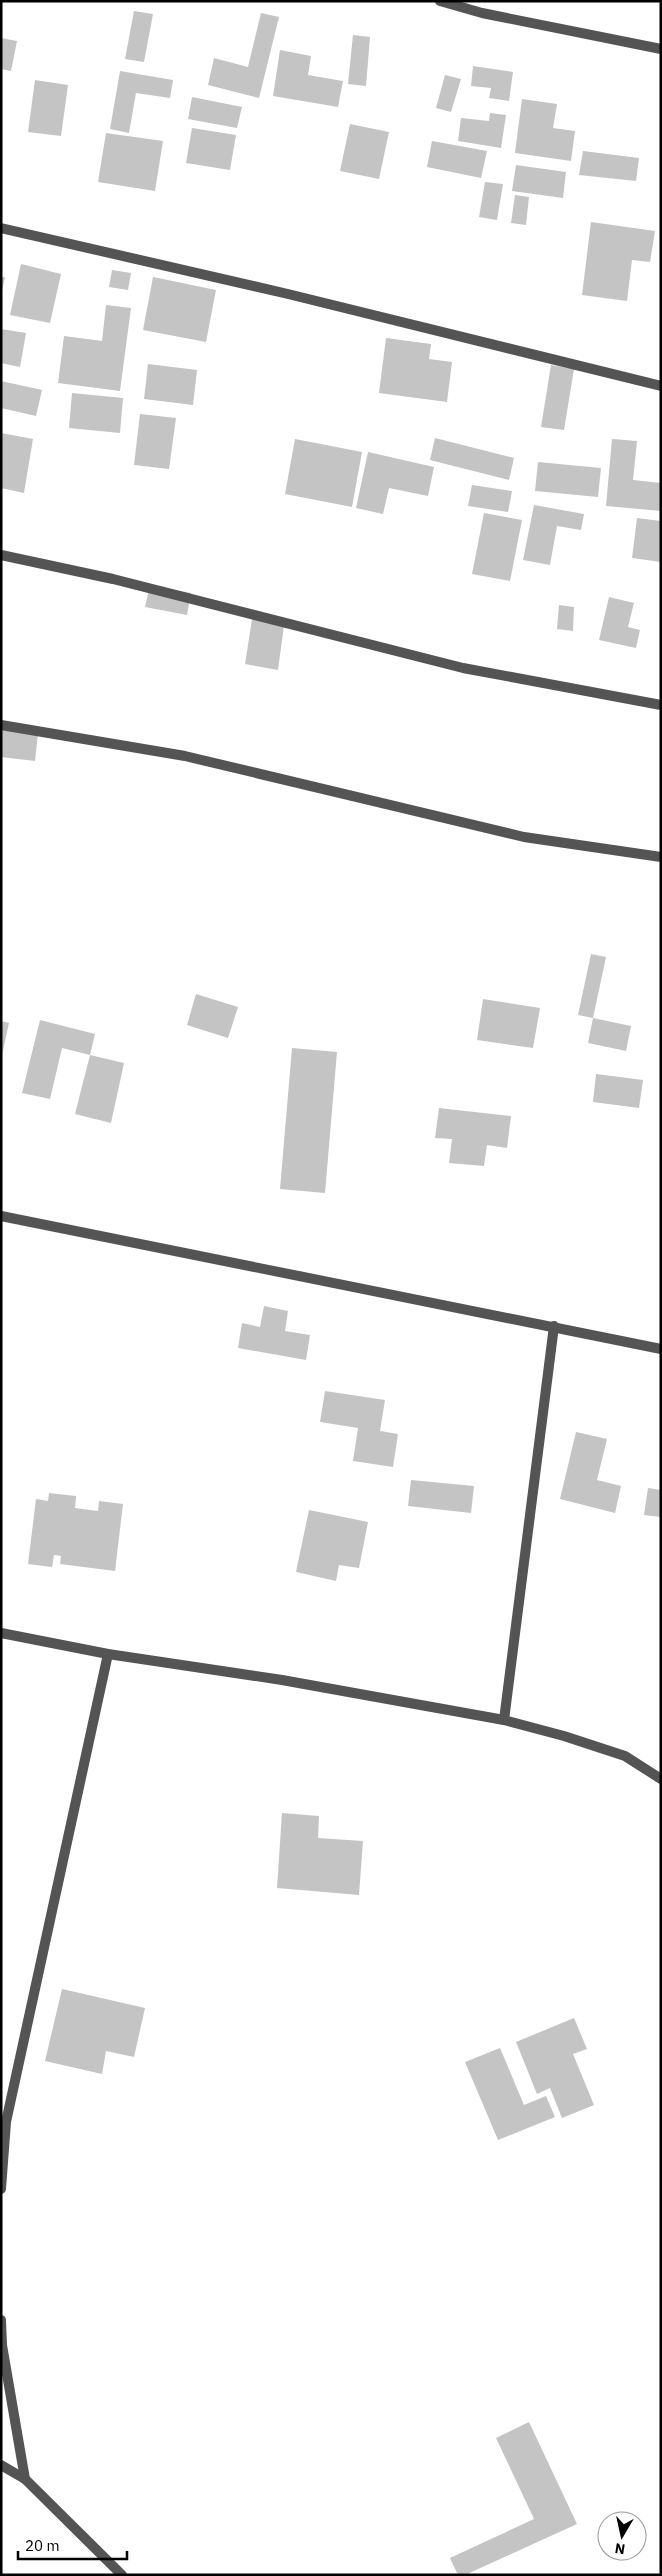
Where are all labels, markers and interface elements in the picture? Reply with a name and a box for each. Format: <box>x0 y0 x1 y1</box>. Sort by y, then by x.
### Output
north arrow <box>597 2511 647 2561</box>
scale bar <box>18 2528 126 2560</box>
text: 20 m <box>25 2536 60 2555</box>
text: N <box>614 2539 626 2559</box>

